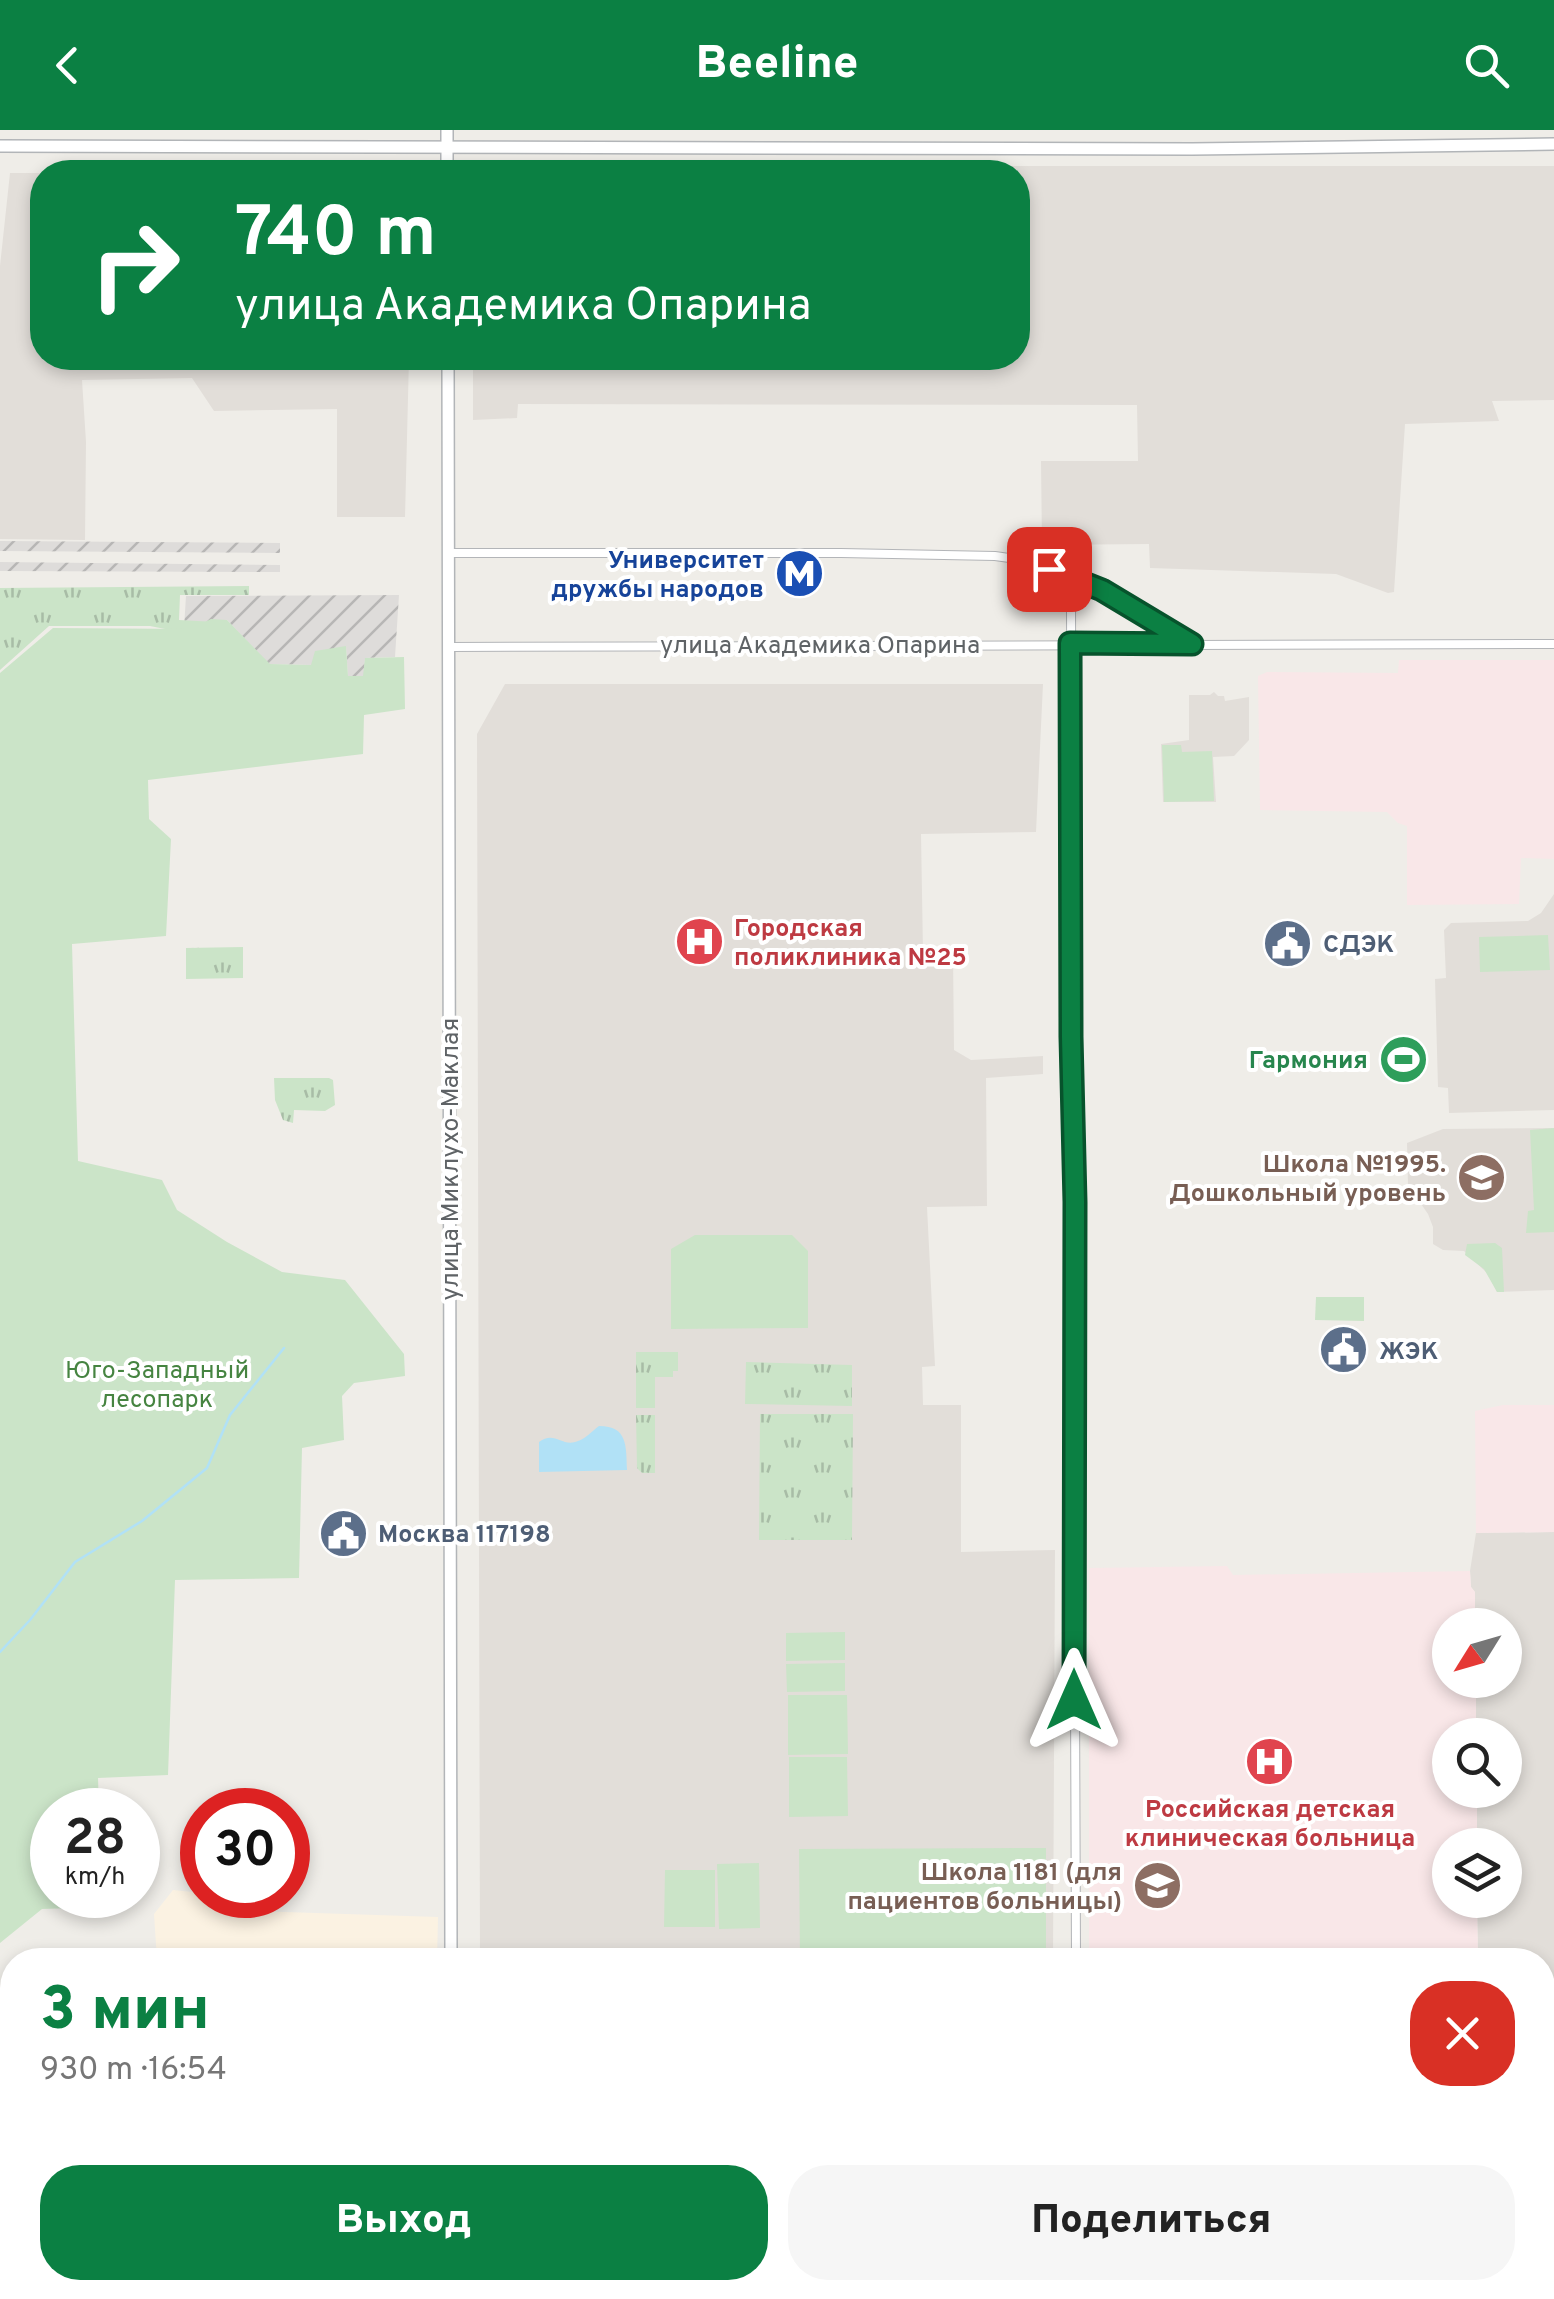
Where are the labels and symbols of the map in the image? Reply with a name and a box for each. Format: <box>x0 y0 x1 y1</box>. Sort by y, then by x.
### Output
pin <box>1007 527 1092 612</box>
place label: Университет дружбы народов <box>551 546 764 607</box>
metro station icon: Университет дружбы народов <box>773 547 825 599</box>
street label: улица Академика Опарина <box>660 631 980 663</box>
place label: Городская поликлиника №25 <box>734 914 967 975</box>
hospital icon: Городская поликлиника №25 <box>673 915 725 967</box>
public building icon: СДЭК <box>1262 917 1314 969</box>
place label: СДЭК <box>1323 930 1394 962</box>
street label: улица Миклухо-Маклая <box>436 1018 468 1300</box>
sports icon: Гармония <box>1377 1033 1429 1085</box>
place label: Гармония <box>1249 1046 1368 1078</box>
place label: Школа №1995. Дошкольный уровень <box>1169 1150 1446 1211</box>
school or university icon: Школа №1995. Дошкольный уровень <box>1455 1151 1507 1203</box>
public building icon: ЖЭК <box>1318 1324 1370 1376</box>
place label: ЖЭК <box>1379 1337 1438 1369</box>
park label: Юго-Западный лесопарк <box>65 1356 249 1417</box>
public building icon: Москва 117198 <box>317 1507 369 1559</box>
place label: Москва 117198 <box>378 1520 551 1552</box>
north arrow <box>1432 1608 1522 1698</box>
position arrow <box>1022 1648 1126 1752</box>
hospital icon: Российская детская клиническая больница <box>1244 1736 1296 1788</box>
speed limit sign: 30 <box>180 1788 310 1918</box>
place label: Российская детская клиническая больница <box>1125 1795 1415 1856</box>
place label: Школа 1181 (для пациентов больницы) <box>847 1858 1122 1919</box>
school or university icon: Школа 1181 (для пациентов больницы) <box>1131 1859 1183 1911</box>

